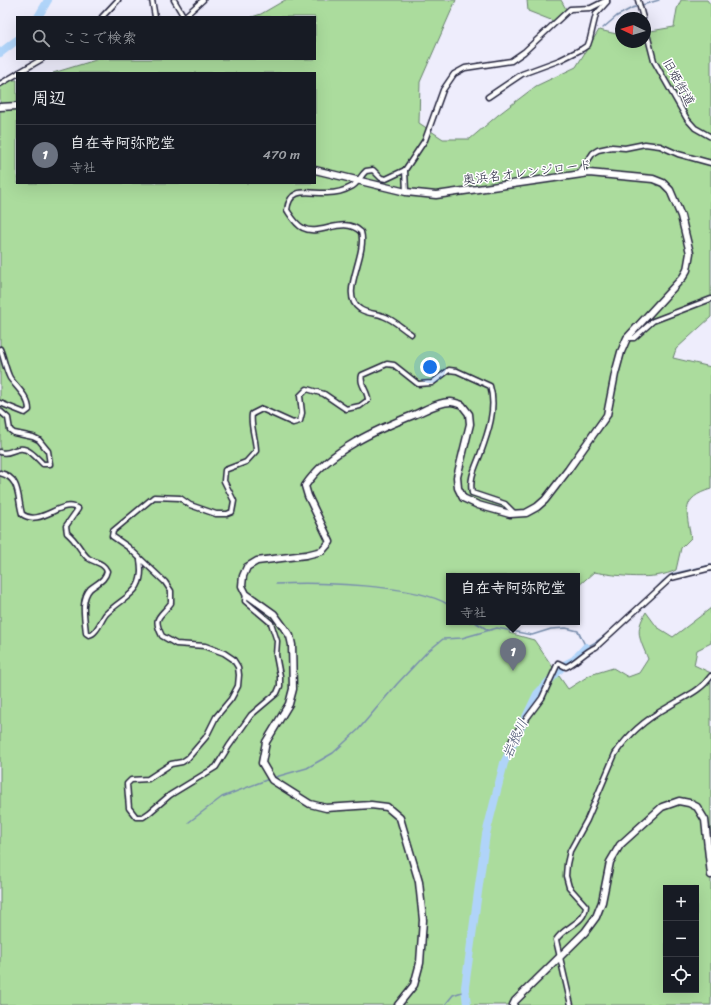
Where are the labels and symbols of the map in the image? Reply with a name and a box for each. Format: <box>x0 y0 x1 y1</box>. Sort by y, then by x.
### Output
north arrow <box>615 12 651 48</box>
street label: 旧姫街道 <box>656 54 702 110</box>
street label: 奥浜名オレンジロード <box>461 153 593 191</box>
your location <box>420 357 440 377</box>
pin: 1 <box>500 638 526 671</box>
water label: 岩根川 <box>495 715 535 763</box>

